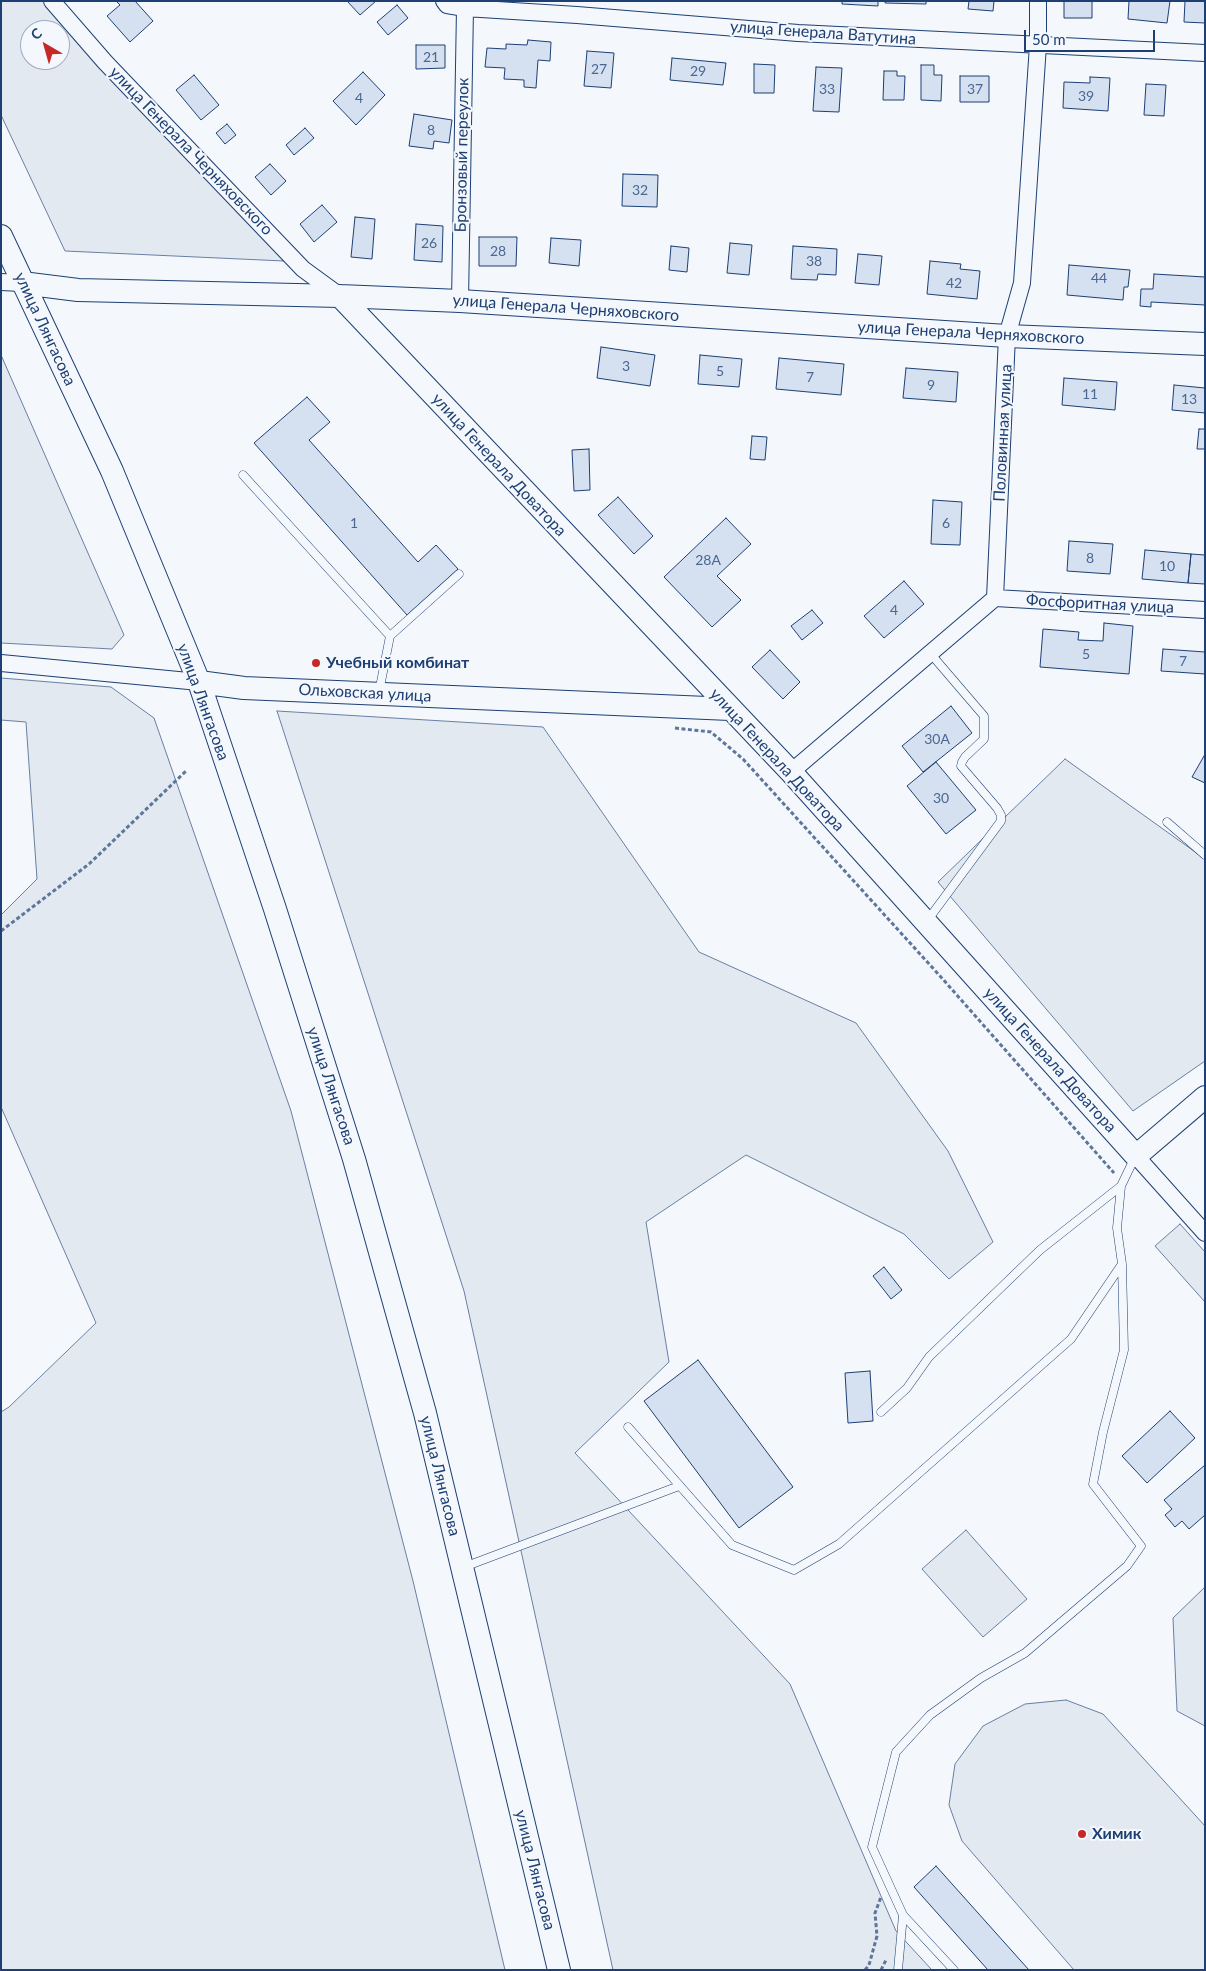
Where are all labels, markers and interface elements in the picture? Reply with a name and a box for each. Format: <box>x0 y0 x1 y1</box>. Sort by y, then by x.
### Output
street label: улица Генерала Ватутина <box>729 17 917 49</box>
north arrow <box>20 20 70 70</box>
scale bar <box>1026 20 1157 52</box>
text: С <box>27 24 45 43</box>
text: 50 m <box>1032 30 1066 48</box>
house number: 21 <box>423 49 439 65</box>
house number: 27 <box>591 61 607 77</box>
street label: улица Генерала Черняховского <box>105 63 277 239</box>
house number: 29 <box>690 63 706 79</box>
street label: Бронзовый переулок <box>451 77 473 233</box>
house number: 33 <box>819 81 835 97</box>
house number: 37 <box>967 81 983 97</box>
house number: 39 <box>1078 88 1094 104</box>
house number: 4 <box>355 90 363 106</box>
house number: 8 <box>427 122 435 138</box>
house number: 32 <box>632 182 648 198</box>
house number: 26 <box>421 235 437 251</box>
house number: 28 <box>490 243 506 259</box>
house number: 38 <box>806 253 822 269</box>
street label: улица Лянгасова <box>10 269 80 389</box>
house number: 44 <box>1091 270 1107 286</box>
house number: 42 <box>946 275 962 291</box>
street label: улица Генерала Черняховского <box>452 291 680 325</box>
street label: улица Генерала Черняховского <box>857 317 1085 349</box>
house number: 3 <box>622 358 630 374</box>
house number: 5 <box>716 363 724 379</box>
street label: Половинная улица <box>990 364 1016 502</box>
house number: 7 <box>806 369 814 385</box>
house number: 9 <box>927 377 935 393</box>
house number: 11 <box>1082 386 1098 402</box>
street label: улица Генерала Доватора <box>428 390 570 540</box>
house number: 13 <box>1181 391 1197 407</box>
house number: 1 <box>350 515 358 531</box>
house number: 6 <box>942 515 950 531</box>
house number: 8 <box>1086 550 1094 566</box>
house number: 28А <box>695 552 721 568</box>
house number: 10 <box>1159 558 1175 574</box>
street label: Фосфоритная улица <box>1025 591 1175 617</box>
house number: 4 <box>890 602 898 618</box>
street label: улица Лянгасова <box>173 641 233 763</box>
house number: 5 <box>1082 646 1090 662</box>
place label: Учебный комбинат <box>326 653 469 673</box>
house number: 7 <box>1179 653 1187 669</box>
marker: Учебный комбинат <box>310 657 322 669</box>
street label: Ольховская улица <box>298 680 432 706</box>
street label: улица Генерала Доватора <box>706 685 848 835</box>
house number: 30А <box>924 731 950 747</box>
house number: 30 <box>933 790 949 806</box>
street label: улица Генерала Доватора <box>980 984 1120 1136</box>
street label: улица Лянгасова <box>303 1025 359 1147</box>
street label: улица Лянгасова <box>416 1414 464 1538</box>
street label: улица Лянгасова <box>511 1808 559 1932</box>
place label: Химик <box>1092 1824 1141 1844</box>
marker: Химик <box>1076 1828 1088 1840</box>

